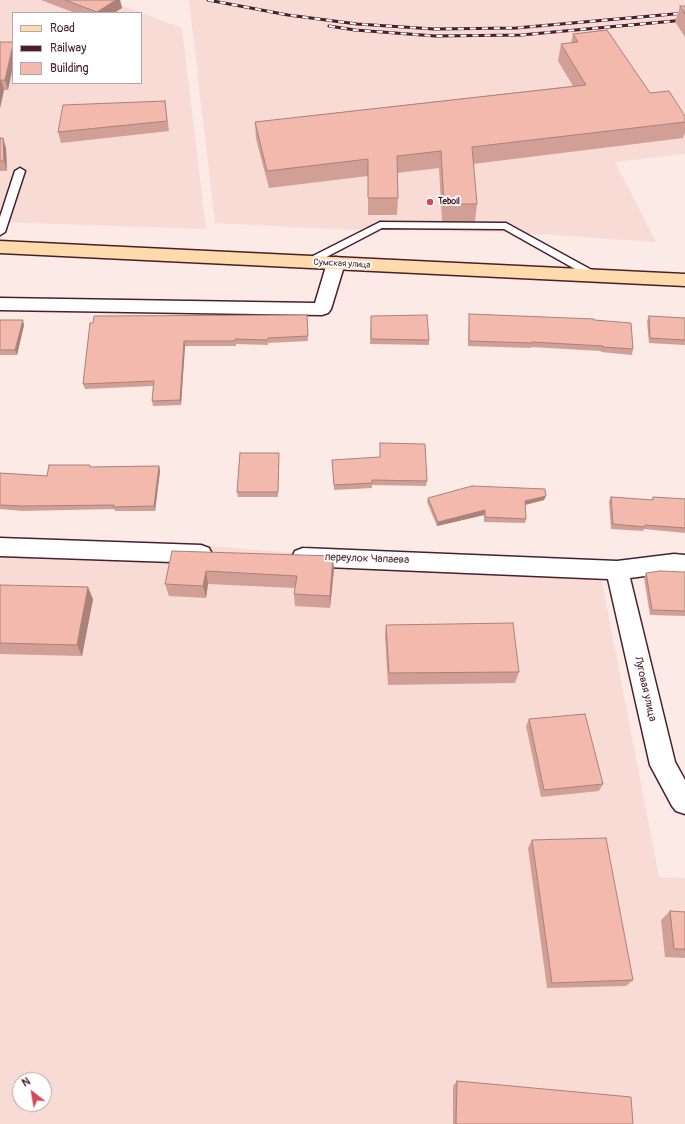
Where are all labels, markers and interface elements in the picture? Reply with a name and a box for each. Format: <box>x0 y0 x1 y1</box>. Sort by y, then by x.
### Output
legend <box>12 12 142 84</box>
text: Road <box>50 21 75 36</box>
text: Railway <box>50 41 86 56</box>
text: Building <box>50 61 89 76</box>
marker: Teboil <box>425 197 435 207</box>
place label: Teboil <box>438 197 460 207</box>
street label: Сумская улица <box>313 257 371 271</box>
street label: переулок Чапаева <box>325 551 409 567</box>
street label: Луговая улица <box>631 655 659 723</box>
north arrow <box>12 1072 52 1112</box>
text: N <box>20 1075 33 1090</box>

